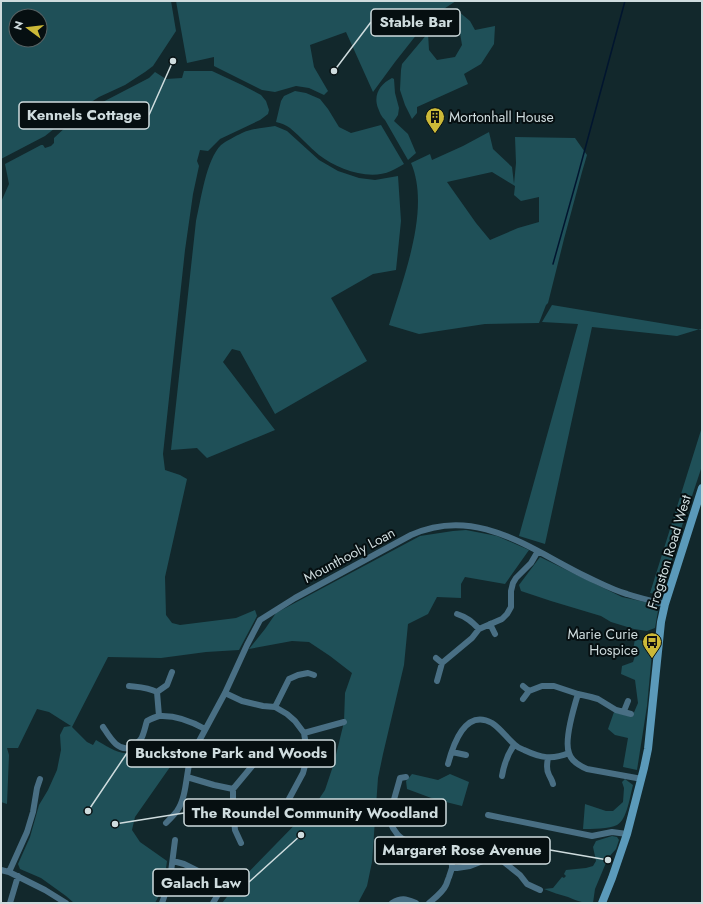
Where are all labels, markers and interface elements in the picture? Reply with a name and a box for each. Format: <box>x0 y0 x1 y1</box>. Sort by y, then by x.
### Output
north arrow <box>8 8 48 48</box>
callout: Stable Bar <box>371 9 460 36</box>
text: Stable Bar <box>380 11 453 33</box>
text: N <box>9 19 27 32</box>
callout: Kennels Cottage <box>19 102 149 129</box>
text: Kennels Cottage <box>27 104 142 126</box>
building icon: Mortonhall House <box>424 106 446 134</box>
place label: Mortonhall House <box>449 107 554 127</box>
street label: Frogston Road West <box>642 492 696 612</box>
street label: Mounthooly Loan <box>300 522 398 588</box>
place label: Marie Curie Hospice <box>567 624 638 660</box>
bus stop icon: Marie Curie Hospice <box>641 631 663 659</box>
callout: Buckstone Park and Woods <box>127 740 335 767</box>
text: Buckstone Park and Woods <box>135 742 327 764</box>
callout: The Roundel Community Woodland <box>184 799 446 826</box>
text: The Roundel Community Woodland <box>192 802 438 824</box>
callout: Margaret Rose Avenue <box>375 837 550 864</box>
text: Margaret Rose Avenue <box>382 839 542 861</box>
callout: Galach Law <box>153 869 249 896</box>
text: Galach Law <box>161 872 242 894</box>

